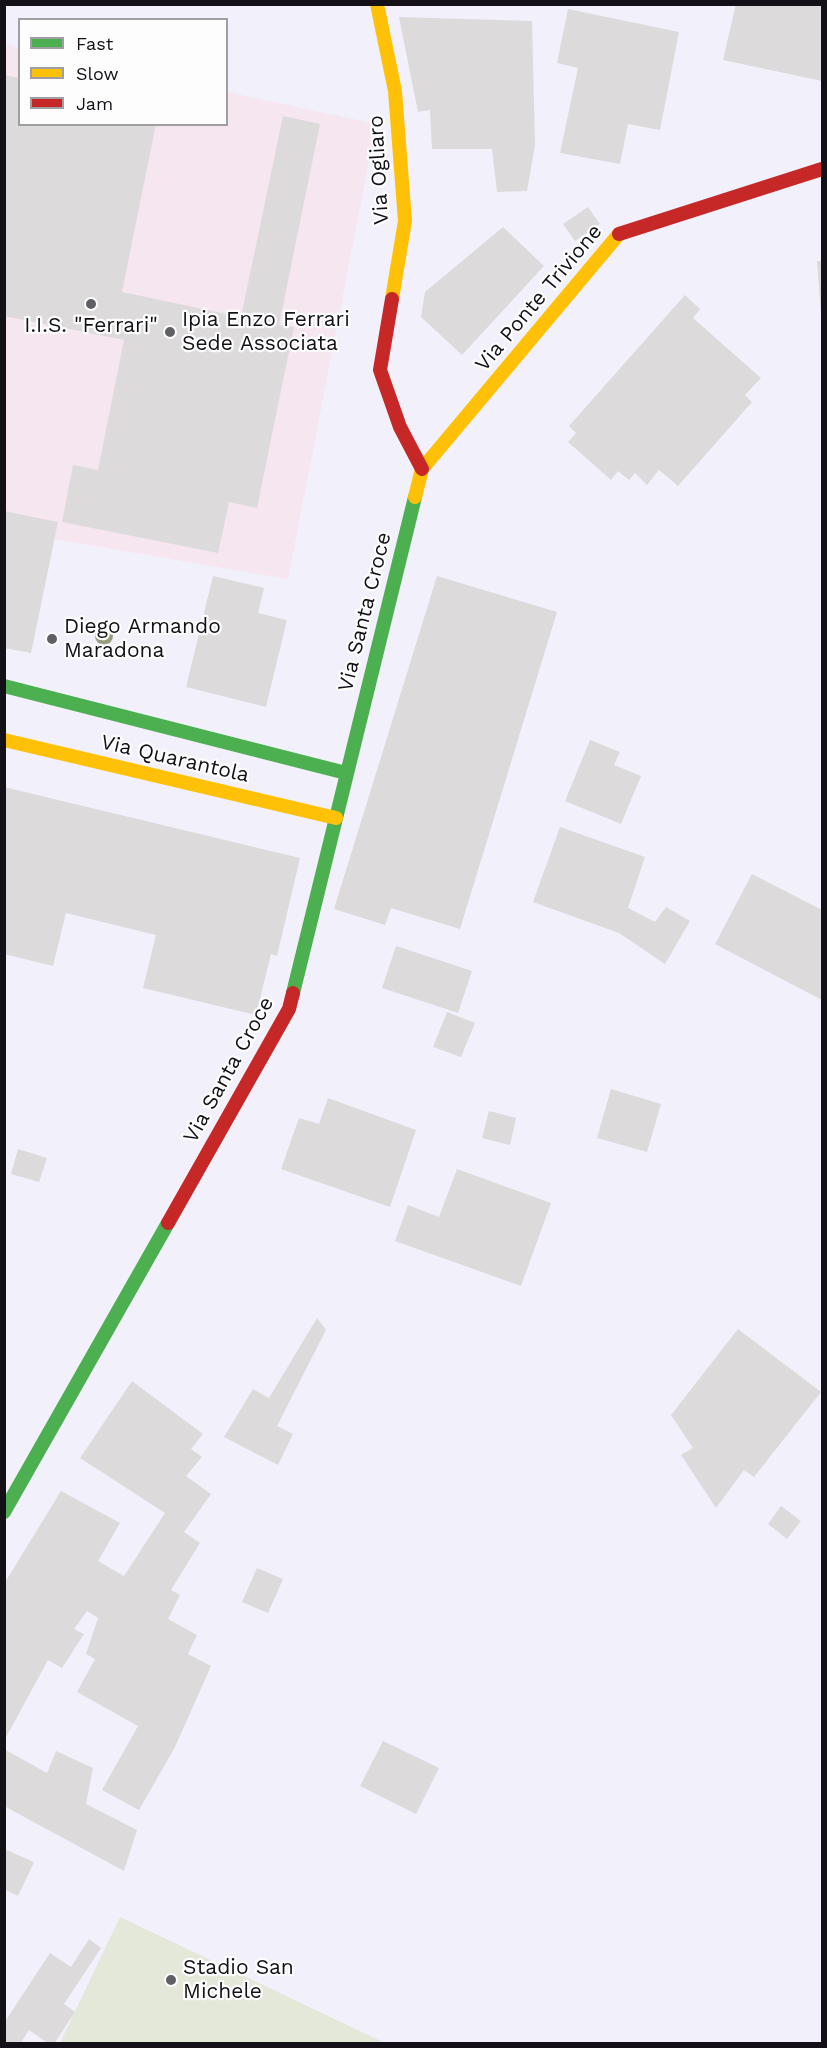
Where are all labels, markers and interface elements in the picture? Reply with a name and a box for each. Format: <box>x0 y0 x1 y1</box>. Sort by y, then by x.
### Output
legend <box>18 18 228 126</box>
text: Fast <box>76 33 113 54</box>
text: Slow <box>76 63 119 84</box>
text: Jam <box>76 93 113 114</box>
street label: Via Ogliaro <box>364 114 394 226</box>
street label: Via Ponte Trivione <box>470 219 608 377</box>
marker: I.I.S. "Ferrari" <box>84 297 98 311</box>
place label: Ipia Enzo Ferrari Sede Associata <box>182 307 350 357</box>
place label: I.I.S. "Ferrari" <box>24 313 158 339</box>
marker: Ipia Enzo Ferrari Sede Associata <box>163 325 177 339</box>
street label: Via Santa Croce <box>333 530 397 694</box>
place label: Diego Armando Maradona <box>64 614 221 664</box>
marker: Diego Armando Maradona <box>45 632 59 646</box>
street label: Via Quarantola <box>98 730 252 788</box>
street label: Via Santa Croce <box>178 993 280 1147</box>
place label: Stadio San Michele <box>183 1955 294 2005</box>
marker: Stadio San Michele <box>164 1973 178 1987</box>

